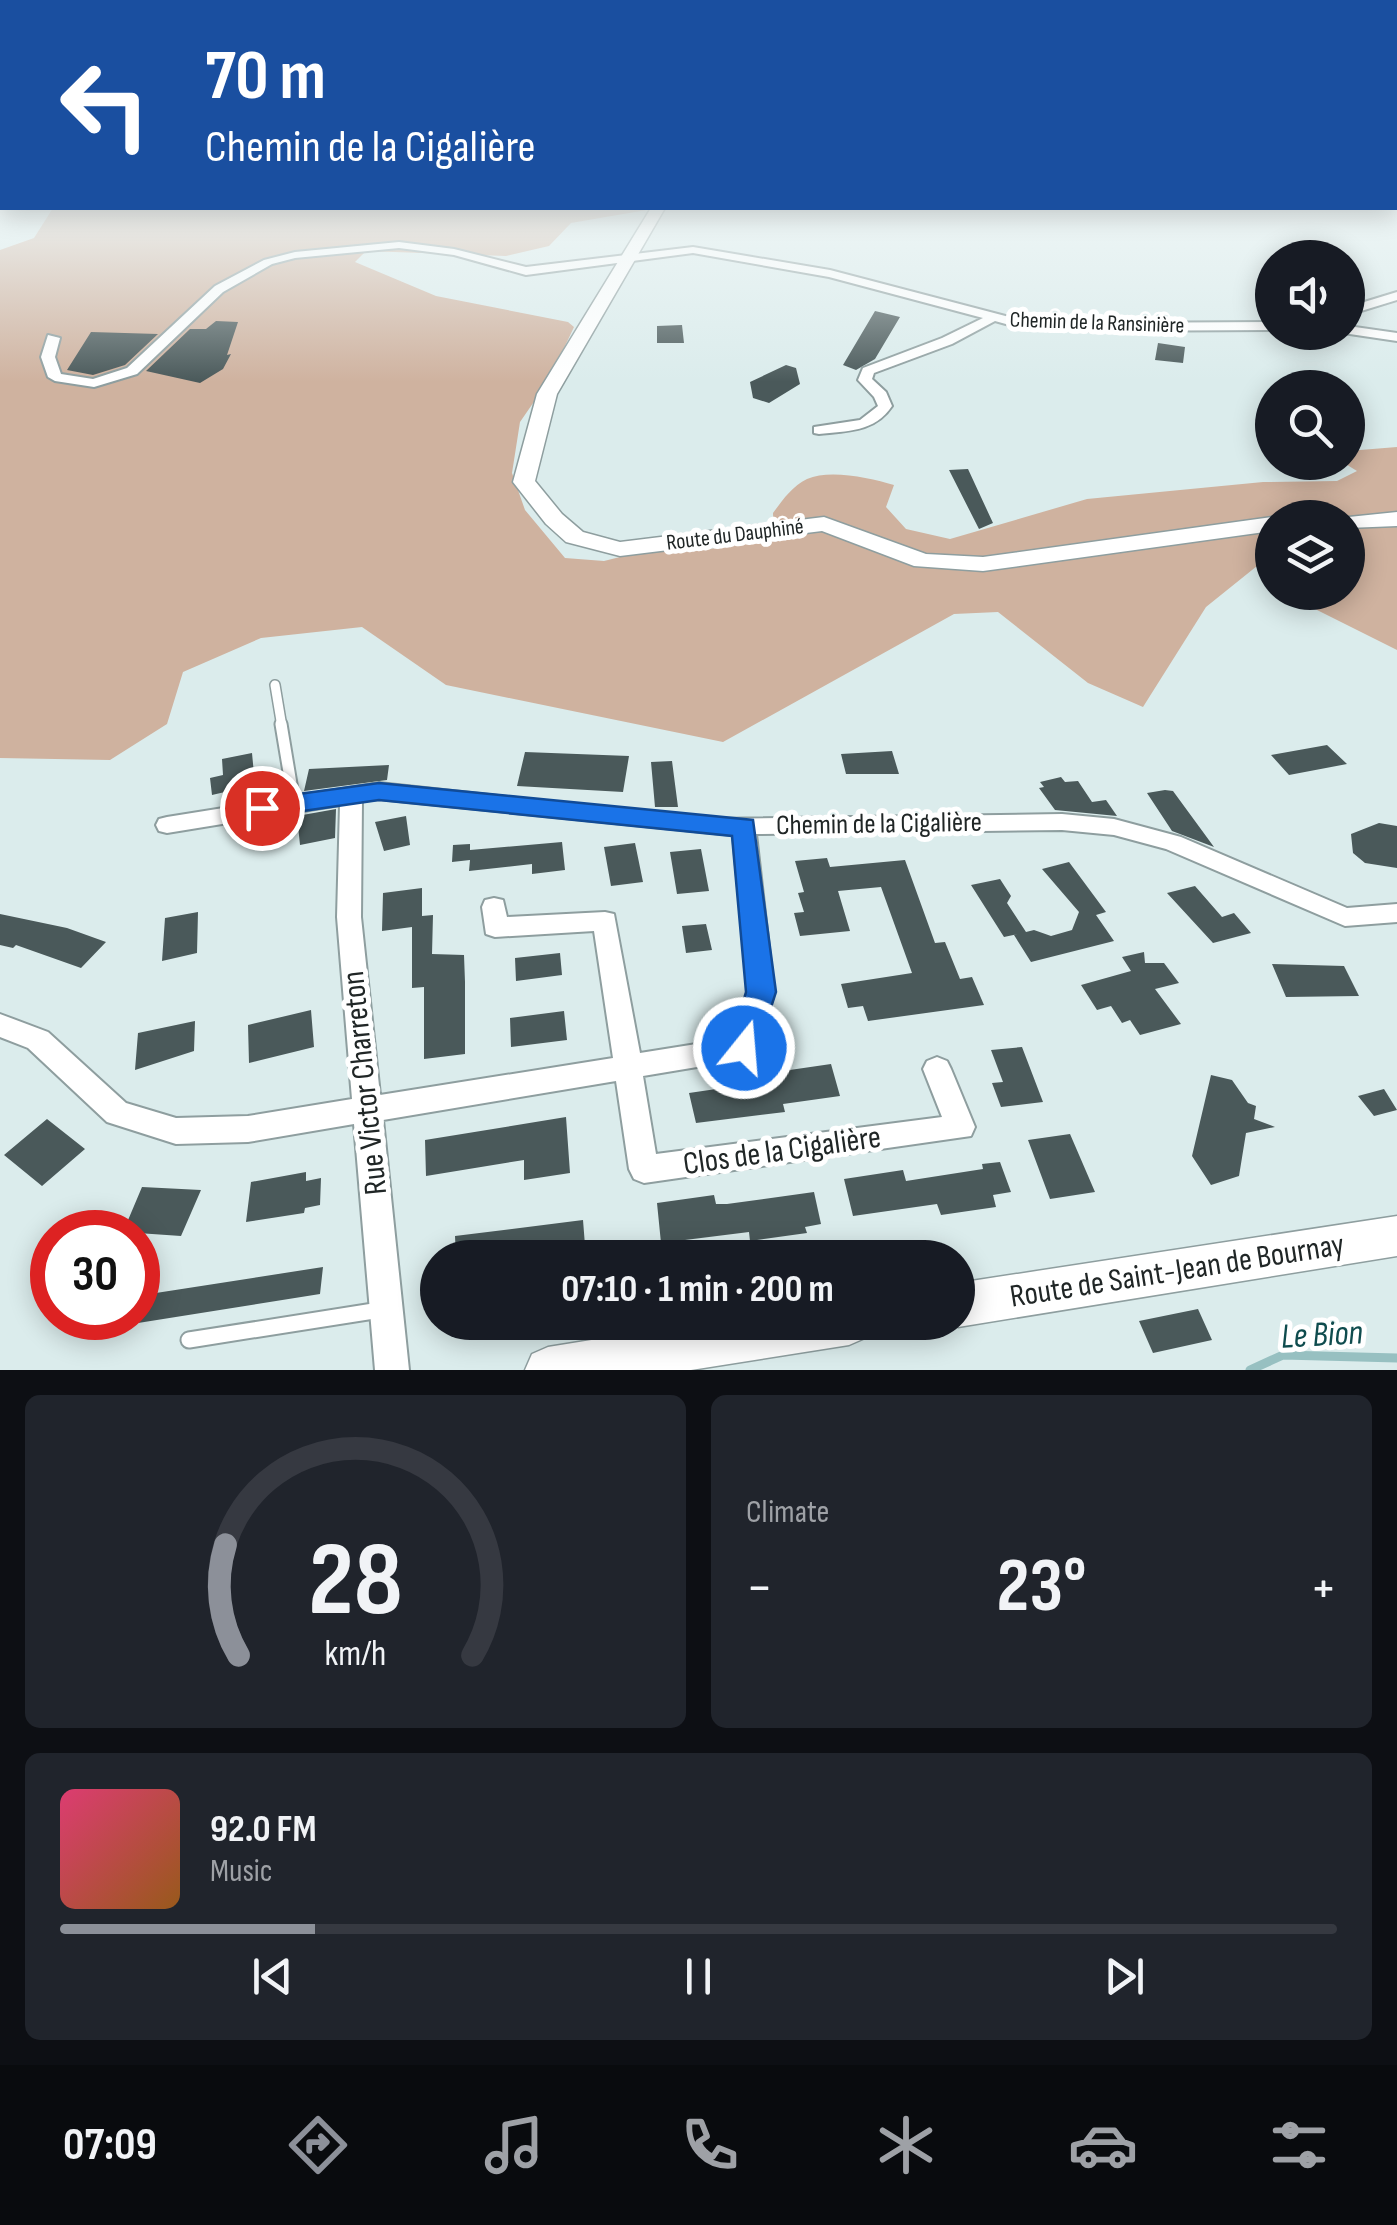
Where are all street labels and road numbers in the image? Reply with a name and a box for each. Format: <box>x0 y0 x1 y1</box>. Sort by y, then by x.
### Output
street label: Chemin de la Ransinière <box>1009 306 1185 340</box>
street label: Route du Dauphiné <box>665 513 805 557</box>
street label: Chemin de la Cigalière <box>776 806 982 842</box>
street label: Rue Victor Charreton <box>334 969 396 1197</box>
street label: Clos de la Cigalière <box>681 1118 883 1184</box>
street label: Route de Saint-Jean de Bournay <box>1007 1225 1347 1317</box>

